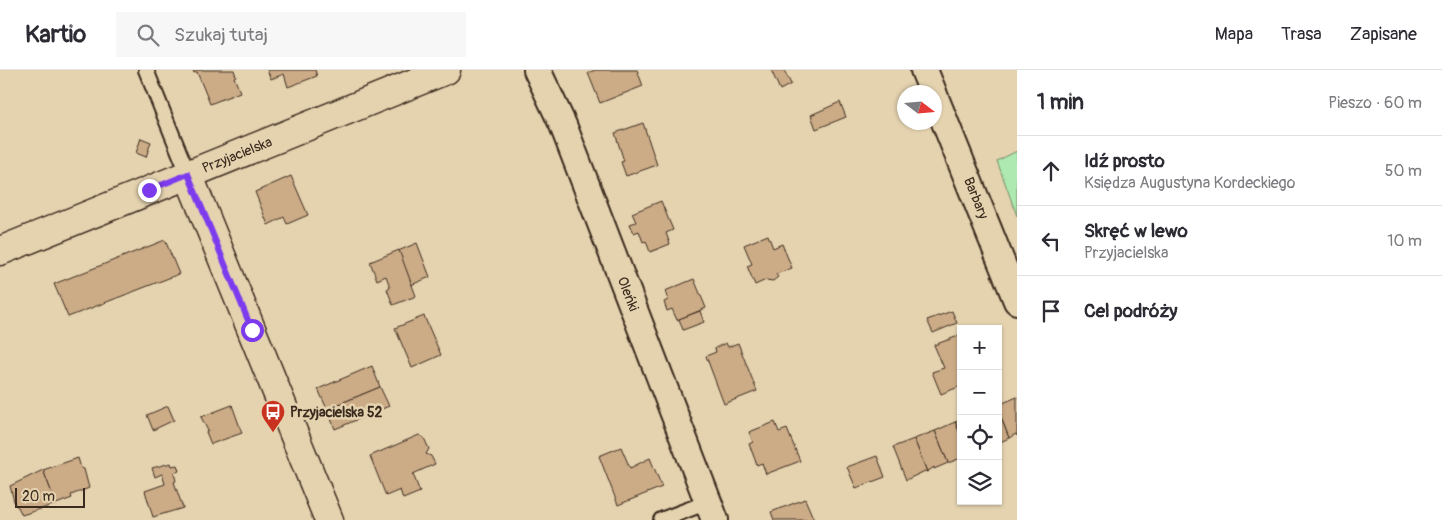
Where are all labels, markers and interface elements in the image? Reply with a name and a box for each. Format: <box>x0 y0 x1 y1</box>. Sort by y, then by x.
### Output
search box <box>116 12 466 57</box>
text: Kartio <box>25 20 86 49</box>
icon: search <box>134 21 162 49</box>
text: Szukaj tutaj <box>174 23 268 47</box>
text: Mapa <box>1215 23 1253 46</box>
text: Trasa <box>1281 23 1322 46</box>
text: Zapisane <box>1350 23 1417 46</box>
north arrow <box>897 85 942 130</box>
text: 1 min <box>1037 89 1084 116</box>
text: Pieszo · 60 m <box>1328 93 1422 113</box>
street label: Przyjacielska <box>200 133 274 177</box>
text: Idź prosto <box>1084 149 1165 173</box>
icon: ahead <box>1037 157 1065 185</box>
text: 50 m <box>1385 161 1422 181</box>
text: Księdza Augustyna Kordeckiego <box>1084 173 1295 193</box>
street label: Barbary <box>960 175 992 222</box>
route end <box>138 179 161 202</box>
text: Skręć w lewo <box>1084 219 1188 243</box>
icon: left <box>1037 227 1065 255</box>
text: 10 m <box>1387 231 1422 251</box>
text: Przyjacielska <box>1084 243 1168 263</box>
street label: Oleńki <box>614 274 642 314</box>
icon: arrive <box>1037 297 1065 325</box>
text: Cel podróży <box>1084 299 1177 323</box>
route start <box>241 319 264 342</box>
map controls <box>957 325 1002 505</box>
button: + <box>957 325 1002 370</box>
button: − <box>957 370 1002 415</box>
bus stop icon: Przyjacielska 52 <box>260 399 286 433</box>
place label: Przyjacielska 52 <box>290 404 383 421</box>
button: locate <box>957 415 1002 460</box>
button: layers <box>957 460 1002 505</box>
scale bar <box>15 485 85 508</box>
text: 20 m <box>22 488 55 505</box>

